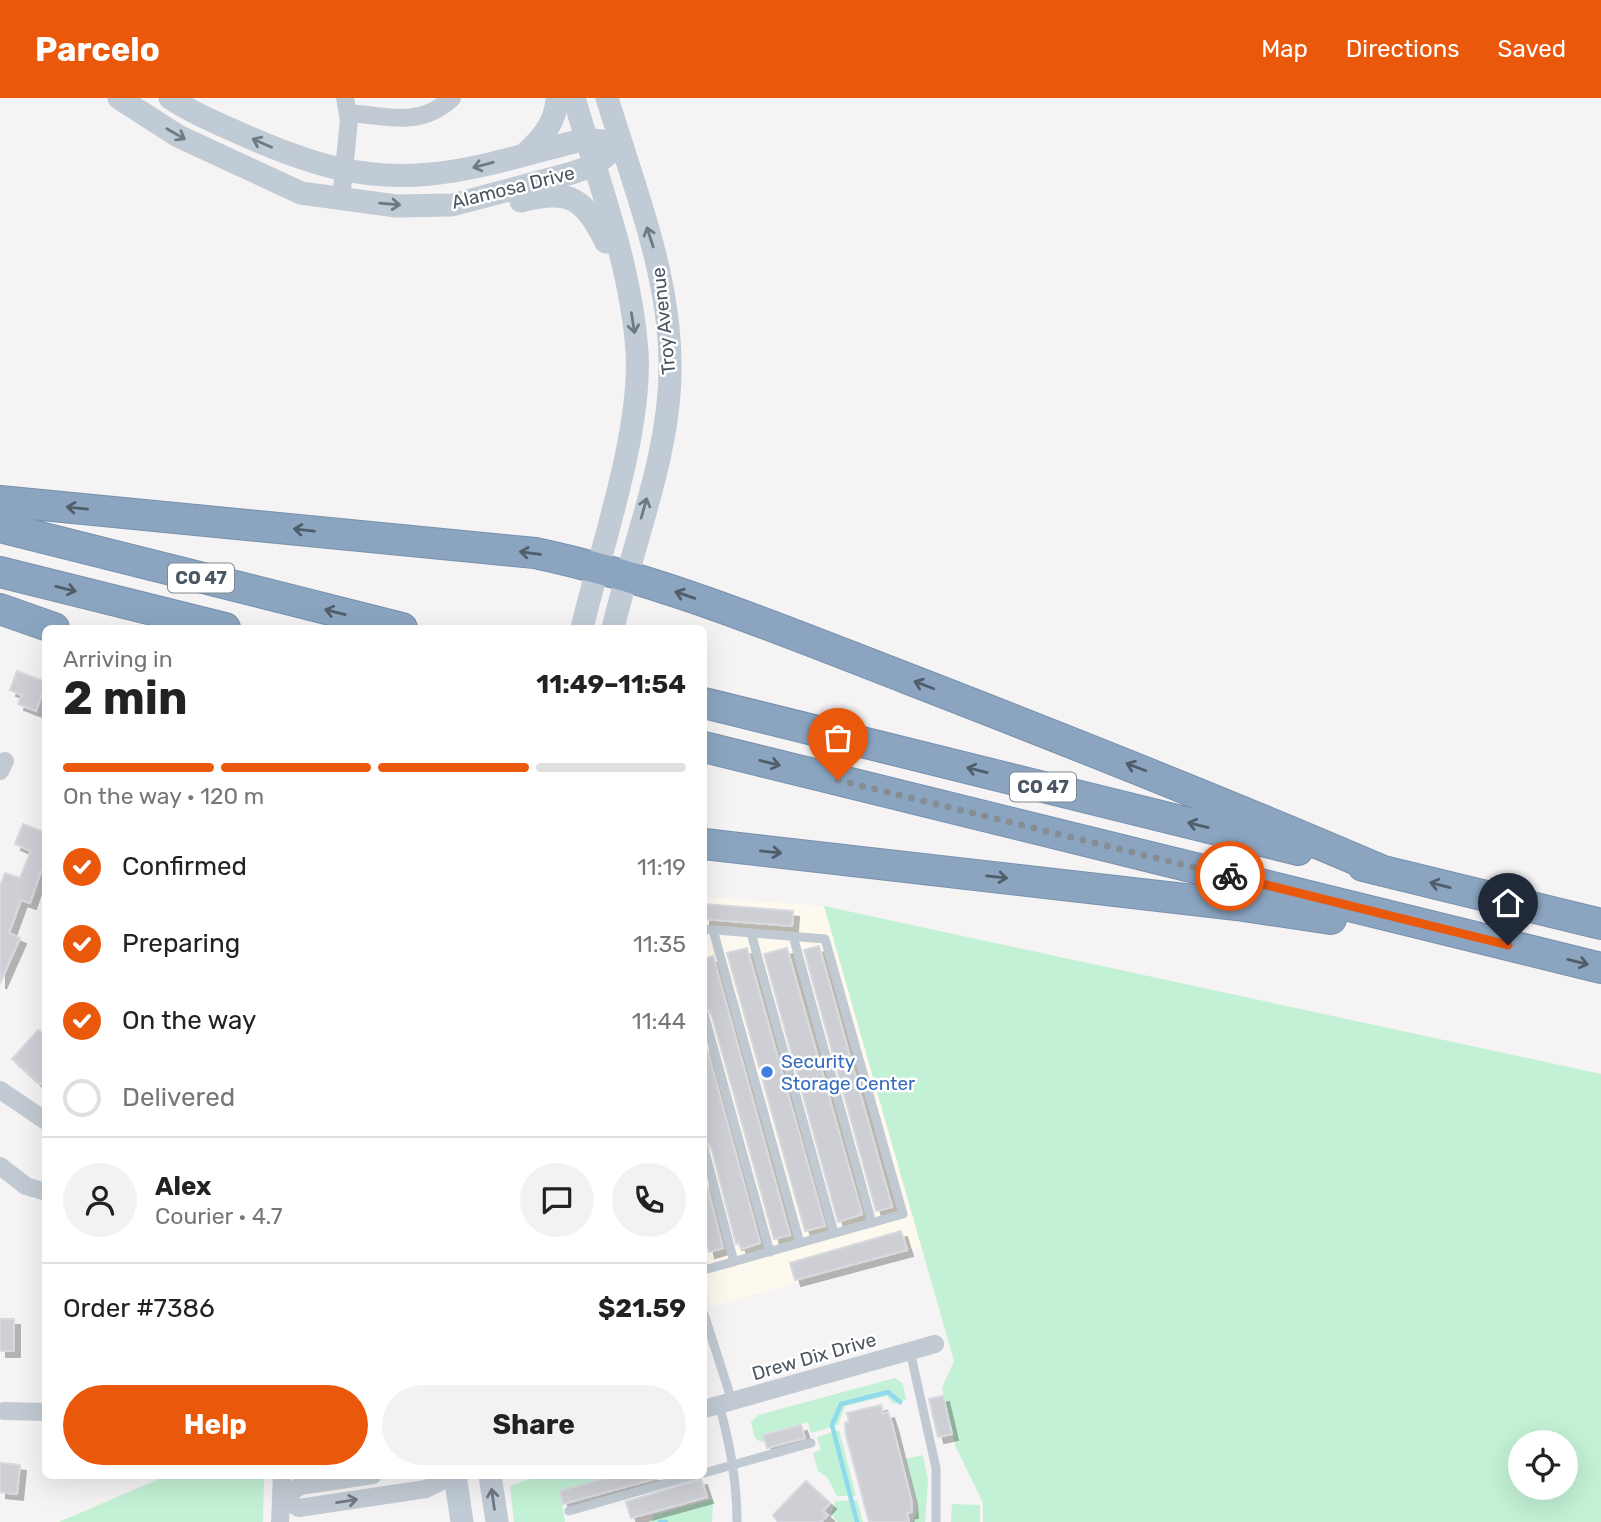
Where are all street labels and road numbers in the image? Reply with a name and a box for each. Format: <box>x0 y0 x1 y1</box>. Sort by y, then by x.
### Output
street label: Alamosa Drive <box>449 161 577 214</box>
street label: Troy Avenue <box>646 266 681 376</box>
road number: CO 47 <box>168 564 234 592</box>
road number: CO 47 <box>1010 772 1076 802</box>
street label: Drew Dix Drive <box>749 1328 879 1385</box>

